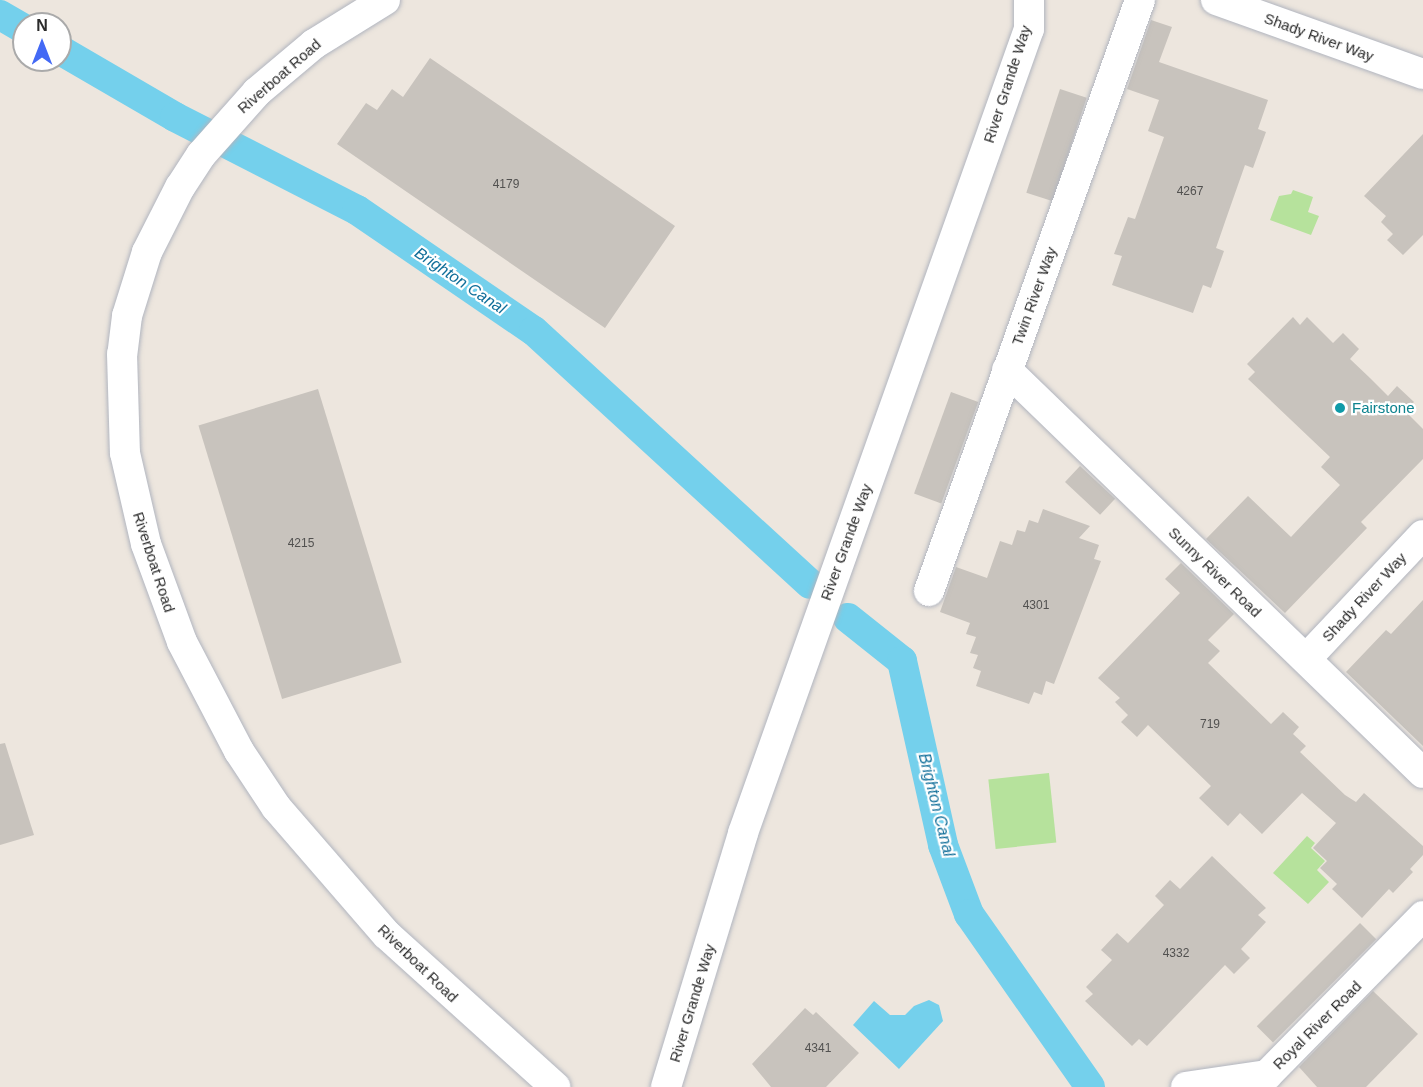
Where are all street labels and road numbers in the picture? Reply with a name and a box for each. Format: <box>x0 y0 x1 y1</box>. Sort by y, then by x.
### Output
street label: Shady River Way <box>1262 9 1376 65</box>
street label: River Grande Way <box>979 23 1035 145</box>
street label: Riverboat Road <box>234 35 324 117</box>
street label: Twin River Way <box>1008 244 1060 348</box>
street label: River Grande Way <box>817 481 875 603</box>
street label: Riverboat Road <box>129 510 179 614</box>
street label: Sunny River Road <box>1165 523 1265 621</box>
street label: Shady River Way <box>1318 549 1410 645</box>
street label: Riverboat Road <box>374 920 462 1006</box>
street label: River Grande Way <box>665 942 719 1064</box>
street label: Royal River Road <box>1269 977 1365 1073</box>

